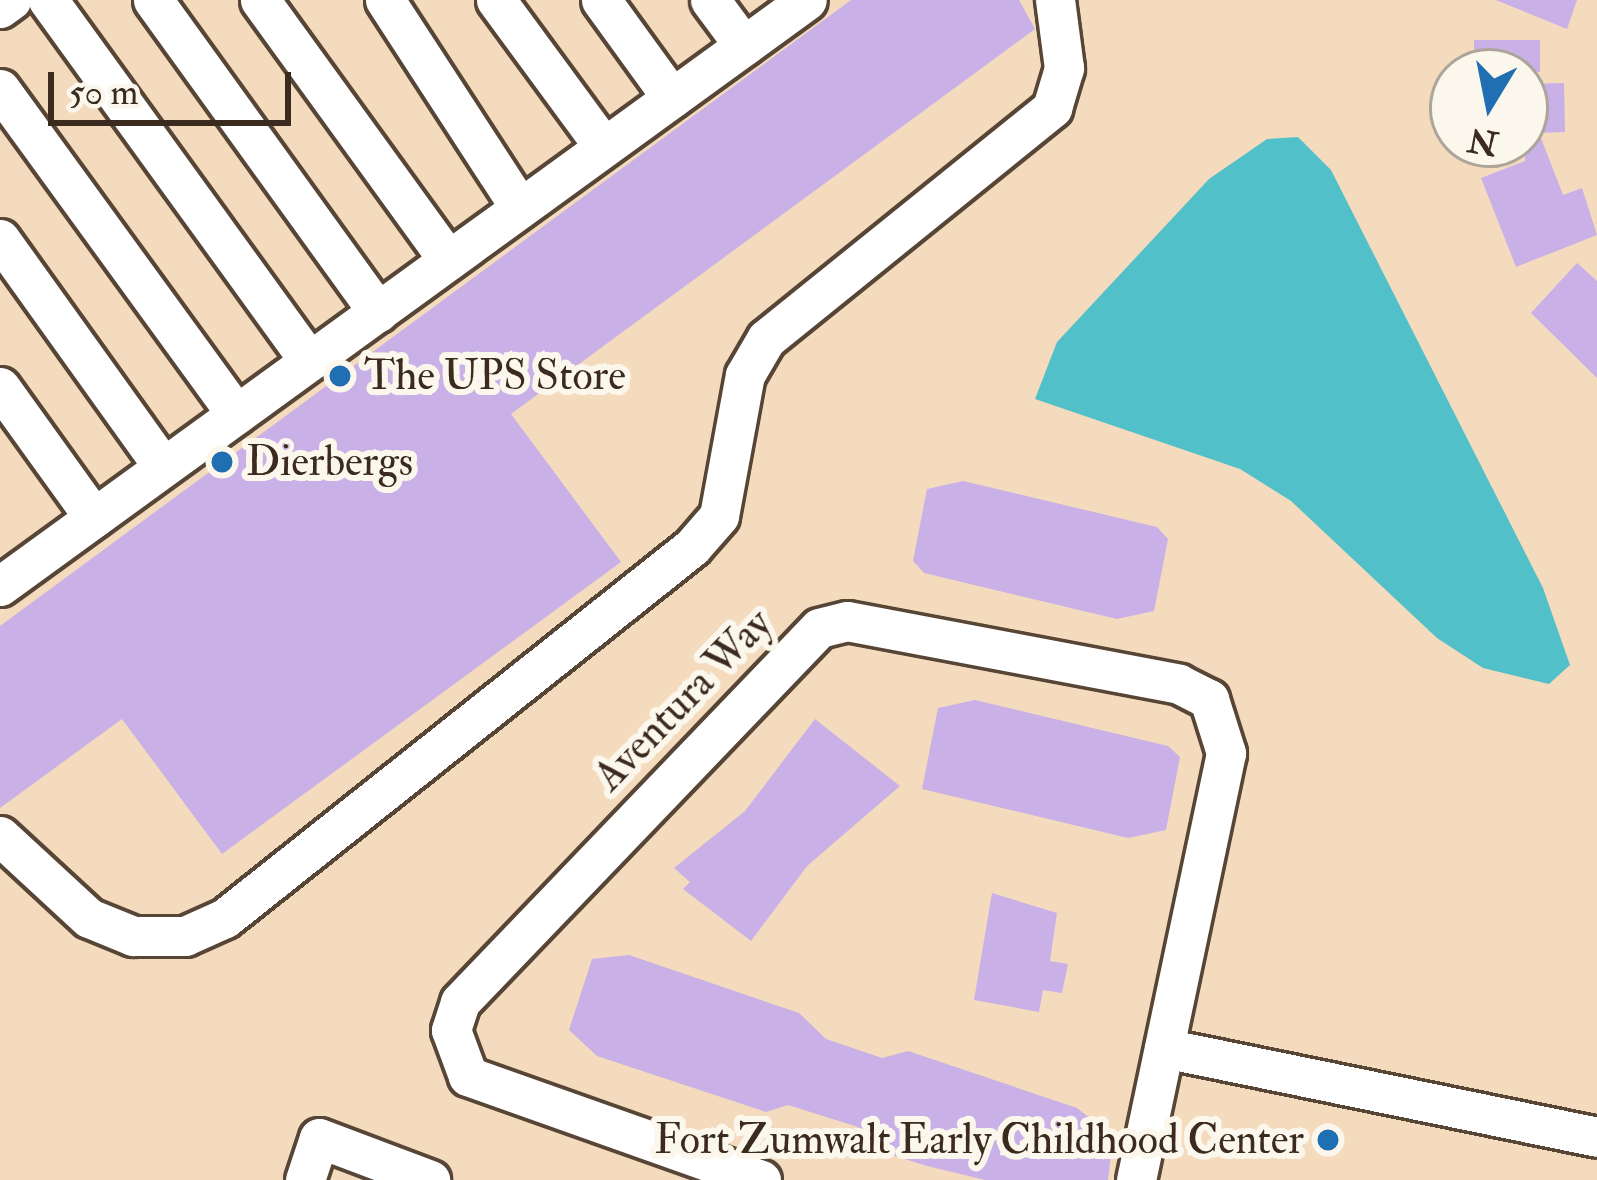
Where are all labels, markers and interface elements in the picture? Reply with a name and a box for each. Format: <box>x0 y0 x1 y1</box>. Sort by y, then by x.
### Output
scale bar <box>54 48 297 122</box>
north arrow <box>1429 48 1549 168</box>
text: 50 m <box>69 70 138 115</box>
text: N <box>1465 118 1501 164</box>
place label: The UPS Store <box>364 351 626 401</box>
marker: The UPS Store <box>327 363 353 389</box>
place label: Dierbergs <box>246 437 413 487</box>
marker: Dierbergs <box>209 449 235 475</box>
street label: Aventura Way <box>584 598 782 802</box>
place label: Fort Zumwalt Early Childhood Center <box>655 1115 1304 1165</box>
marker: Fort Zumwalt Early Childhood Center <box>1315 1127 1341 1153</box>

